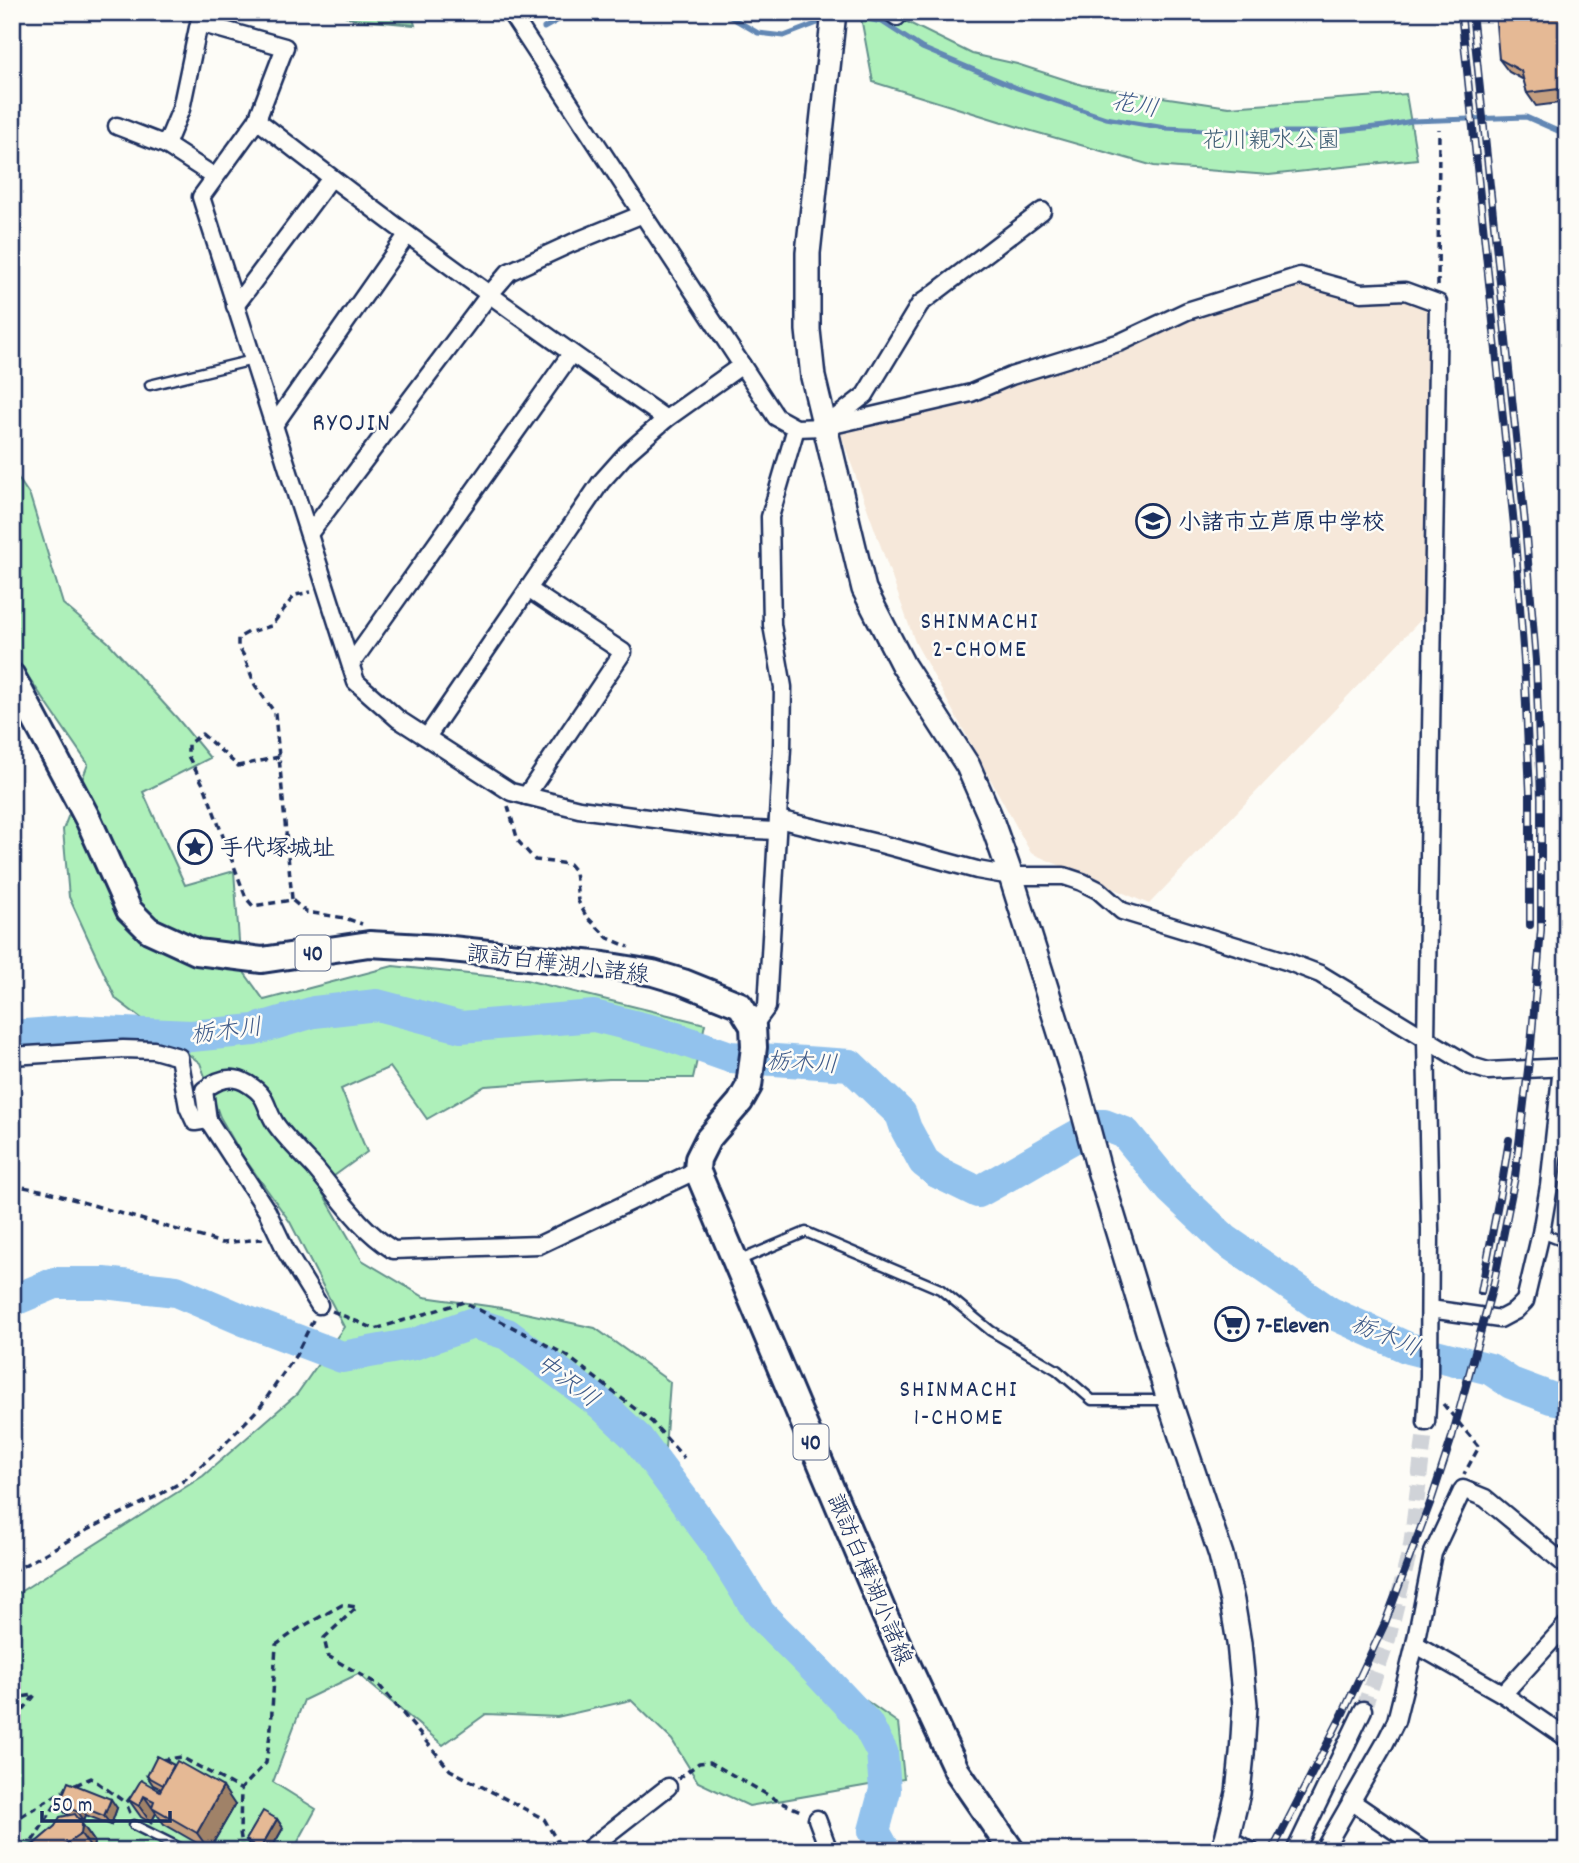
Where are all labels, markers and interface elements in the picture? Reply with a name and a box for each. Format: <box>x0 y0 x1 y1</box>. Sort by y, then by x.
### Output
water label: 花川 <box>1108 86 1161 128</box>
park label: 花川親水公園 <box>1202 126 1340 159</box>
district label: RYOJIN <box>312 406 392 443</box>
school or university icon: 小諸市立芦原中学校 <box>1134 502 1172 540</box>
place label: 小諸市立芦原中学校 <box>1178 508 1385 541</box>
district label: SHINMACHI 2-CHOME <box>921 606 1039 668</box>
place icon: 手代塚城址 <box>176 828 214 866</box>
place label: 手代塚城址 <box>220 834 335 867</box>
road number: 40 <box>296 936 330 970</box>
street label: 諏訪白樺湖小諸線 <box>464 939 651 994</box>
water label: 栃木川 <box>189 1012 264 1054</box>
water label: 栃木川 <box>765 1046 839 1084</box>
supermarket icon: 7-Eleven <box>1213 1305 1251 1343</box>
water label: 栃木川 <box>1345 1309 1425 1367</box>
place label: 7-Eleven <box>1256 1311 1329 1344</box>
water label: 中沢川 <box>527 1347 605 1418</box>
district label: SHINMACHI 1-CHOME <box>900 1374 1018 1436</box>
road number: 40 <box>794 1424 828 1460</box>
street label: 諏訪白樺湖小諸線 <box>817 1489 919 1672</box>
scale bar <box>42 1779 170 1823</box>
text: 50 m <box>52 1792 92 1822</box>

